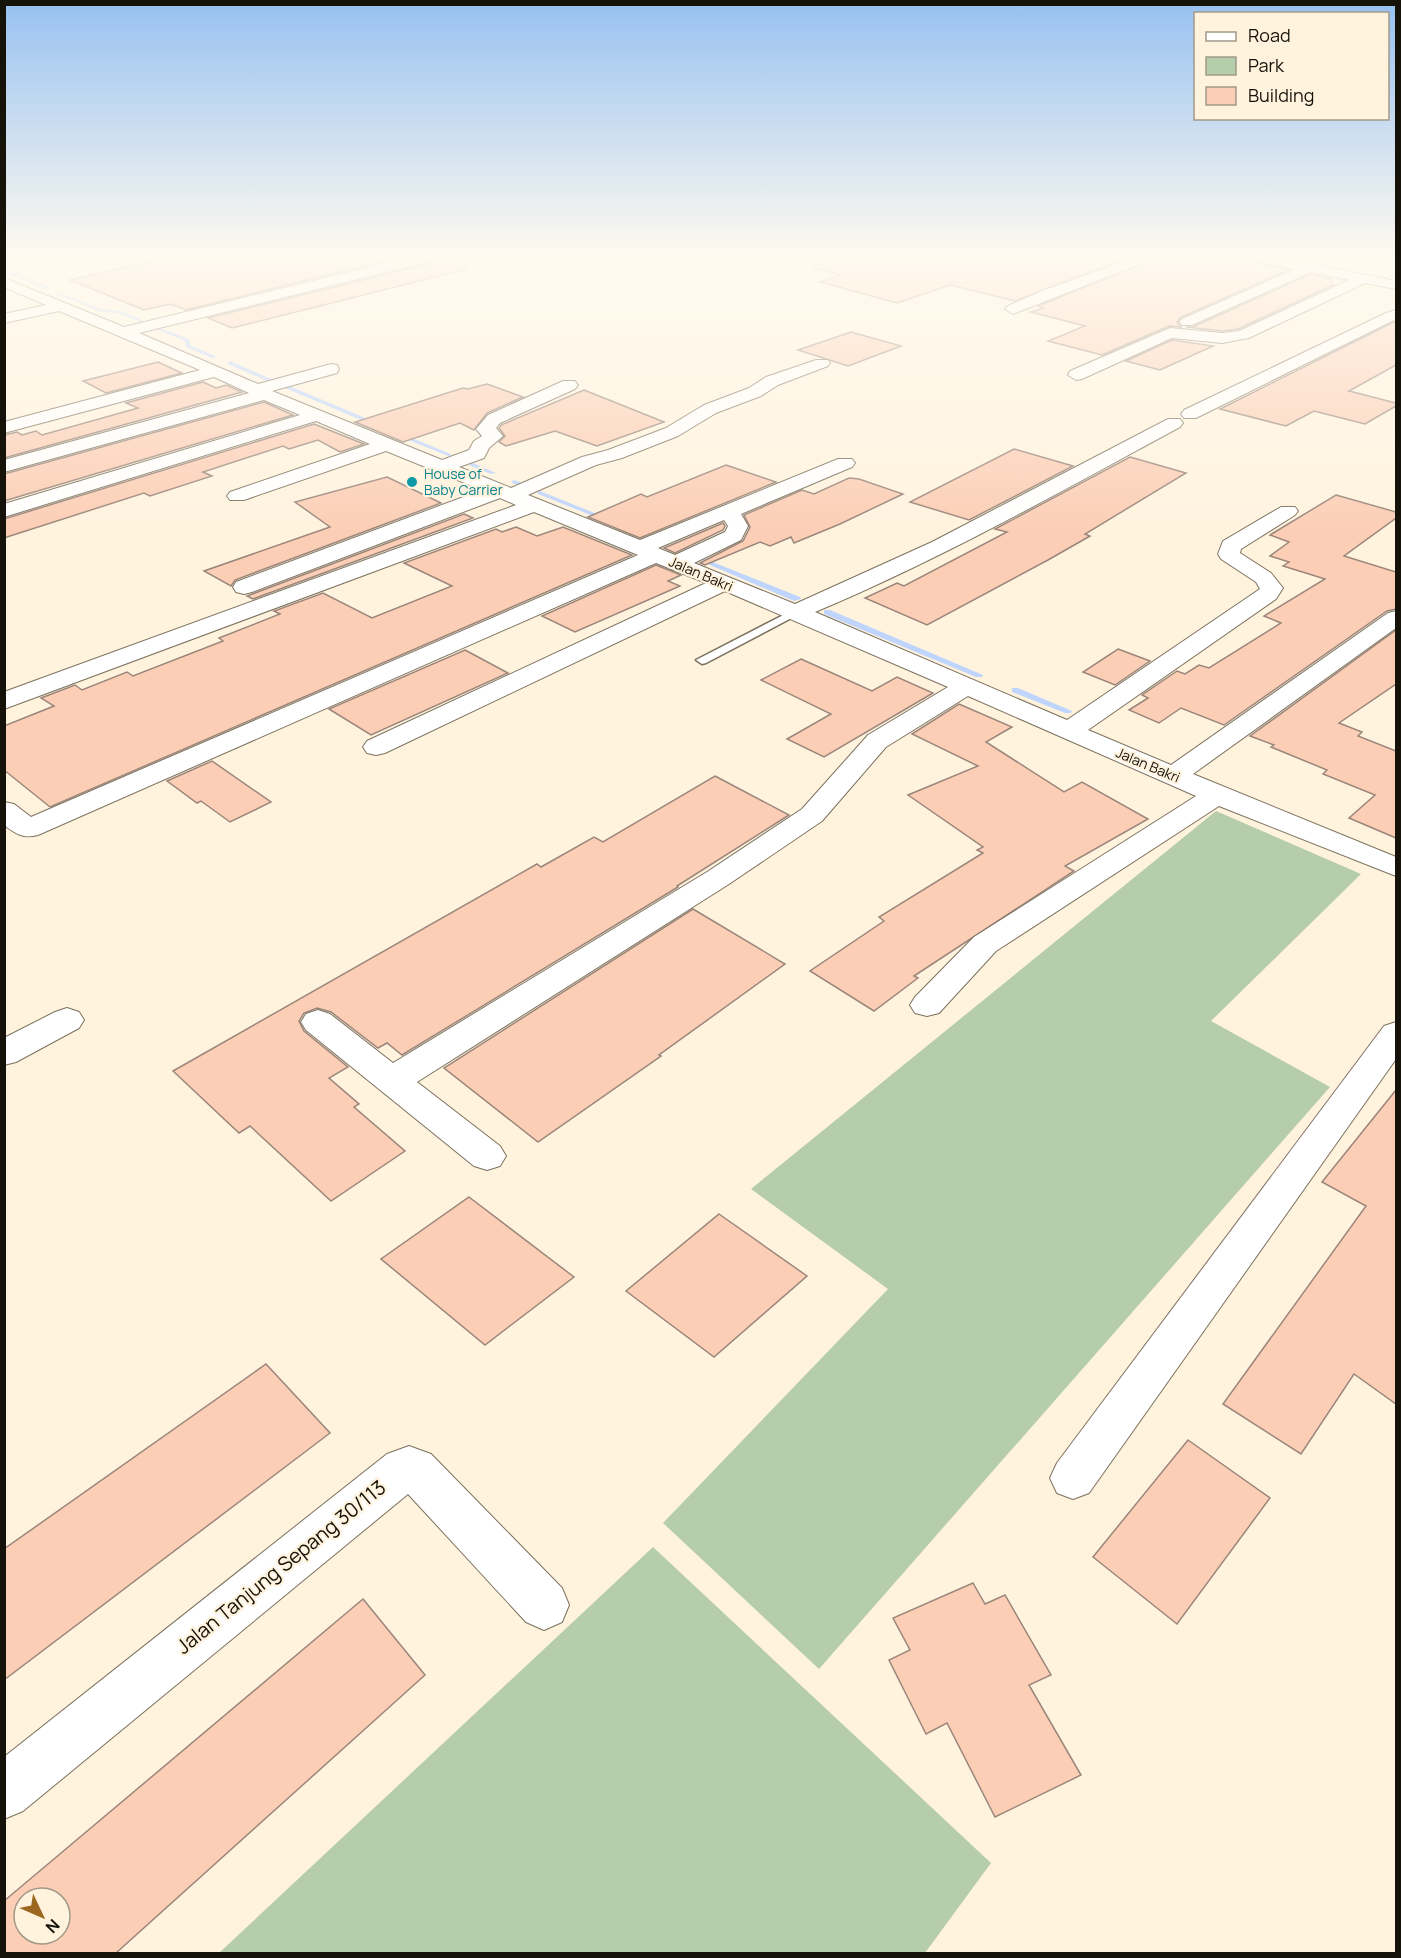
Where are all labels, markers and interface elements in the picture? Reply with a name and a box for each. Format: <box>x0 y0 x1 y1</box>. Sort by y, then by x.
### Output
legend <box>1194 12 1389 120</box>
text: Road <box>1248 23 1291 47</box>
text: Park <box>1248 53 1285 77</box>
text: Building <box>1248 83 1314 107</box>
place label: House of Baby Carrier <box>424 464 503 499</box>
marker: House of Baby Carrier <box>405 475 419 489</box>
street label: Jalan Bakri <box>666 552 736 596</box>
street label: Jalan Bakri <box>1113 743 1183 787</box>
street label: Jalan Tanjung Sepang 30/113 <box>170 1474 391 1660</box>
north arrow <box>12 1886 72 1946</box>
text: N <box>41 1915 65 1938</box>

